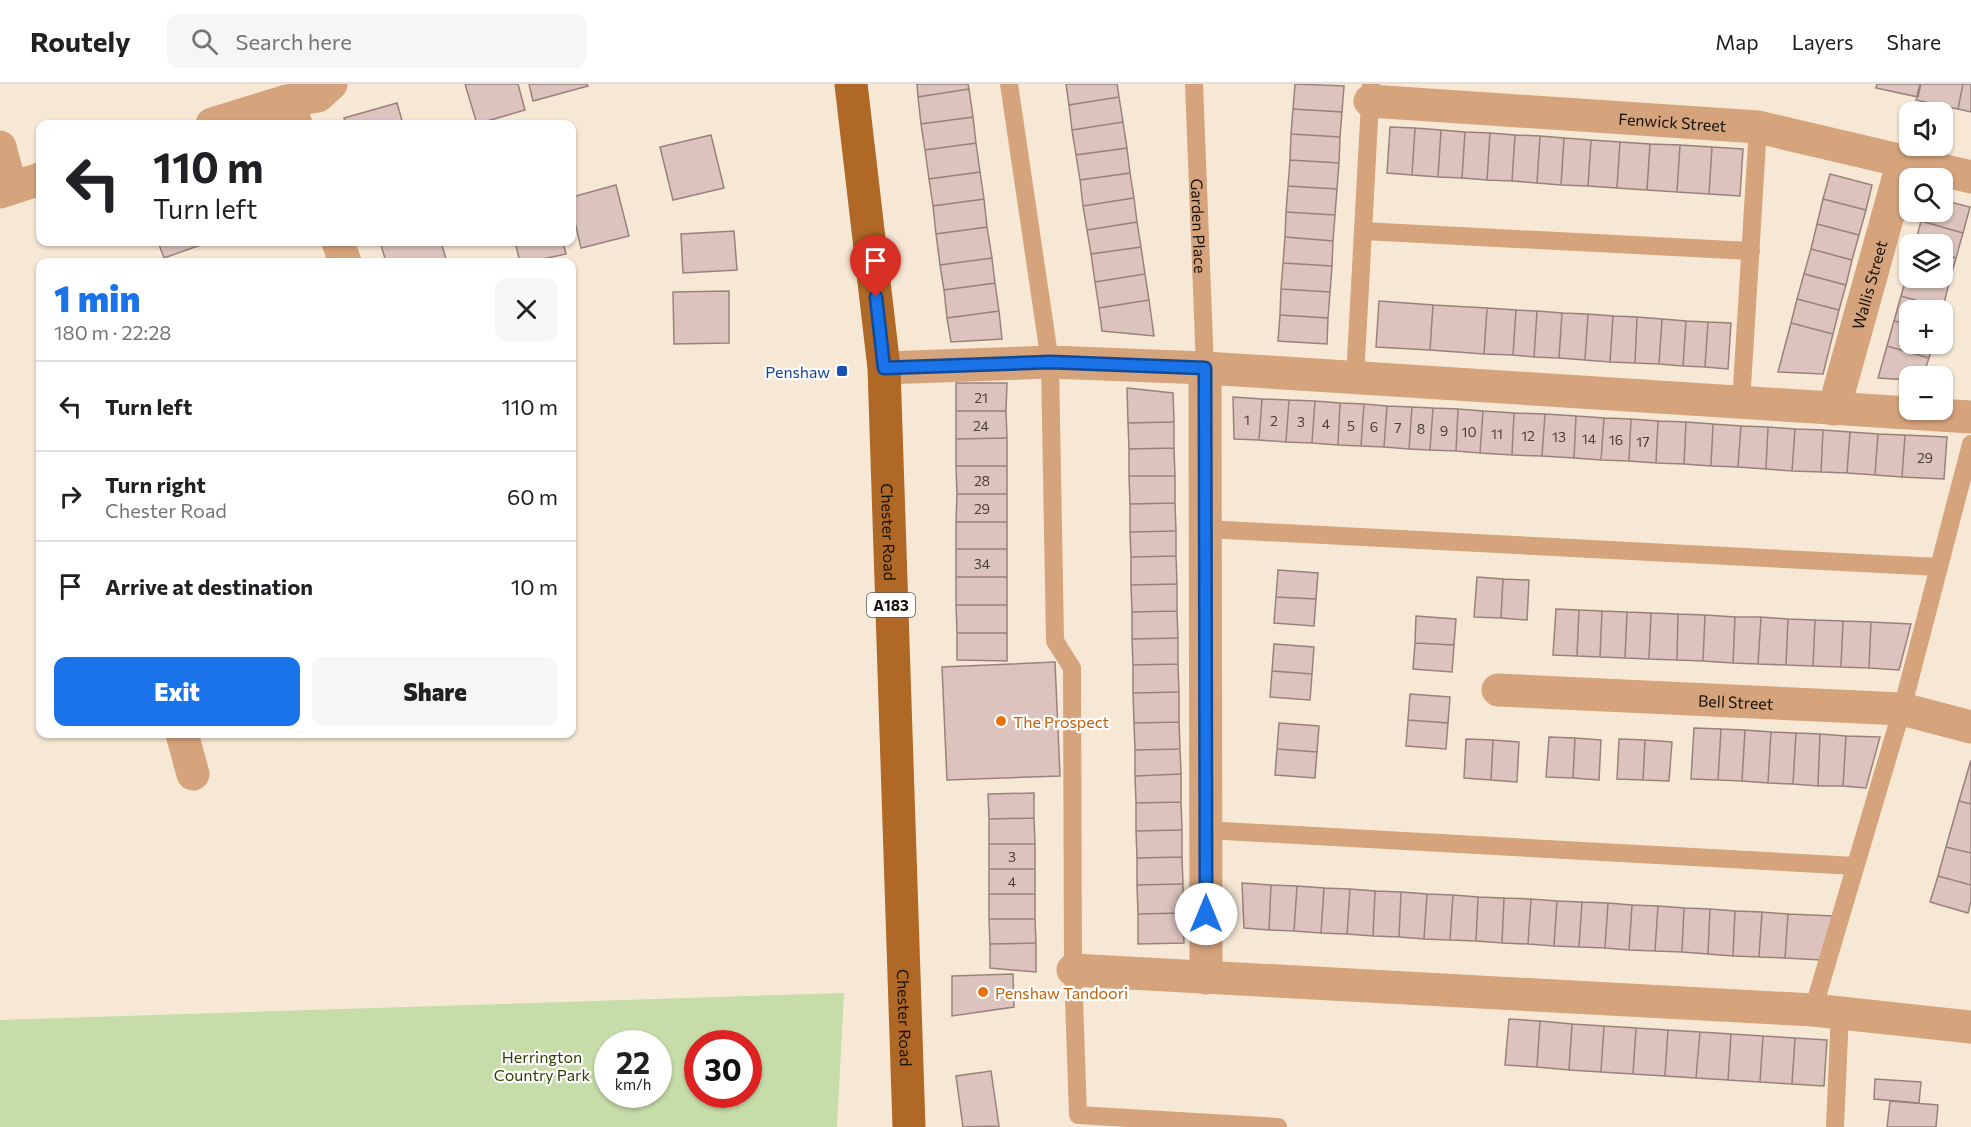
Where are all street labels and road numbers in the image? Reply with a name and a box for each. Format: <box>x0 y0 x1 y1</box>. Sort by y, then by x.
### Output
street label: Fenwick Street <box>1618 108 1727 134</box>
street label: Garden Place <box>1188 178 1211 274</box>
street label: Wallis Street <box>1847 238 1890 331</box>
street label: Chester Road <box>878 483 901 581</box>
road number: A183 <box>867 593 915 617</box>
street label: Bell Street <box>1698 690 1774 712</box>
street label: Chester Road <box>894 969 917 1067</box>

